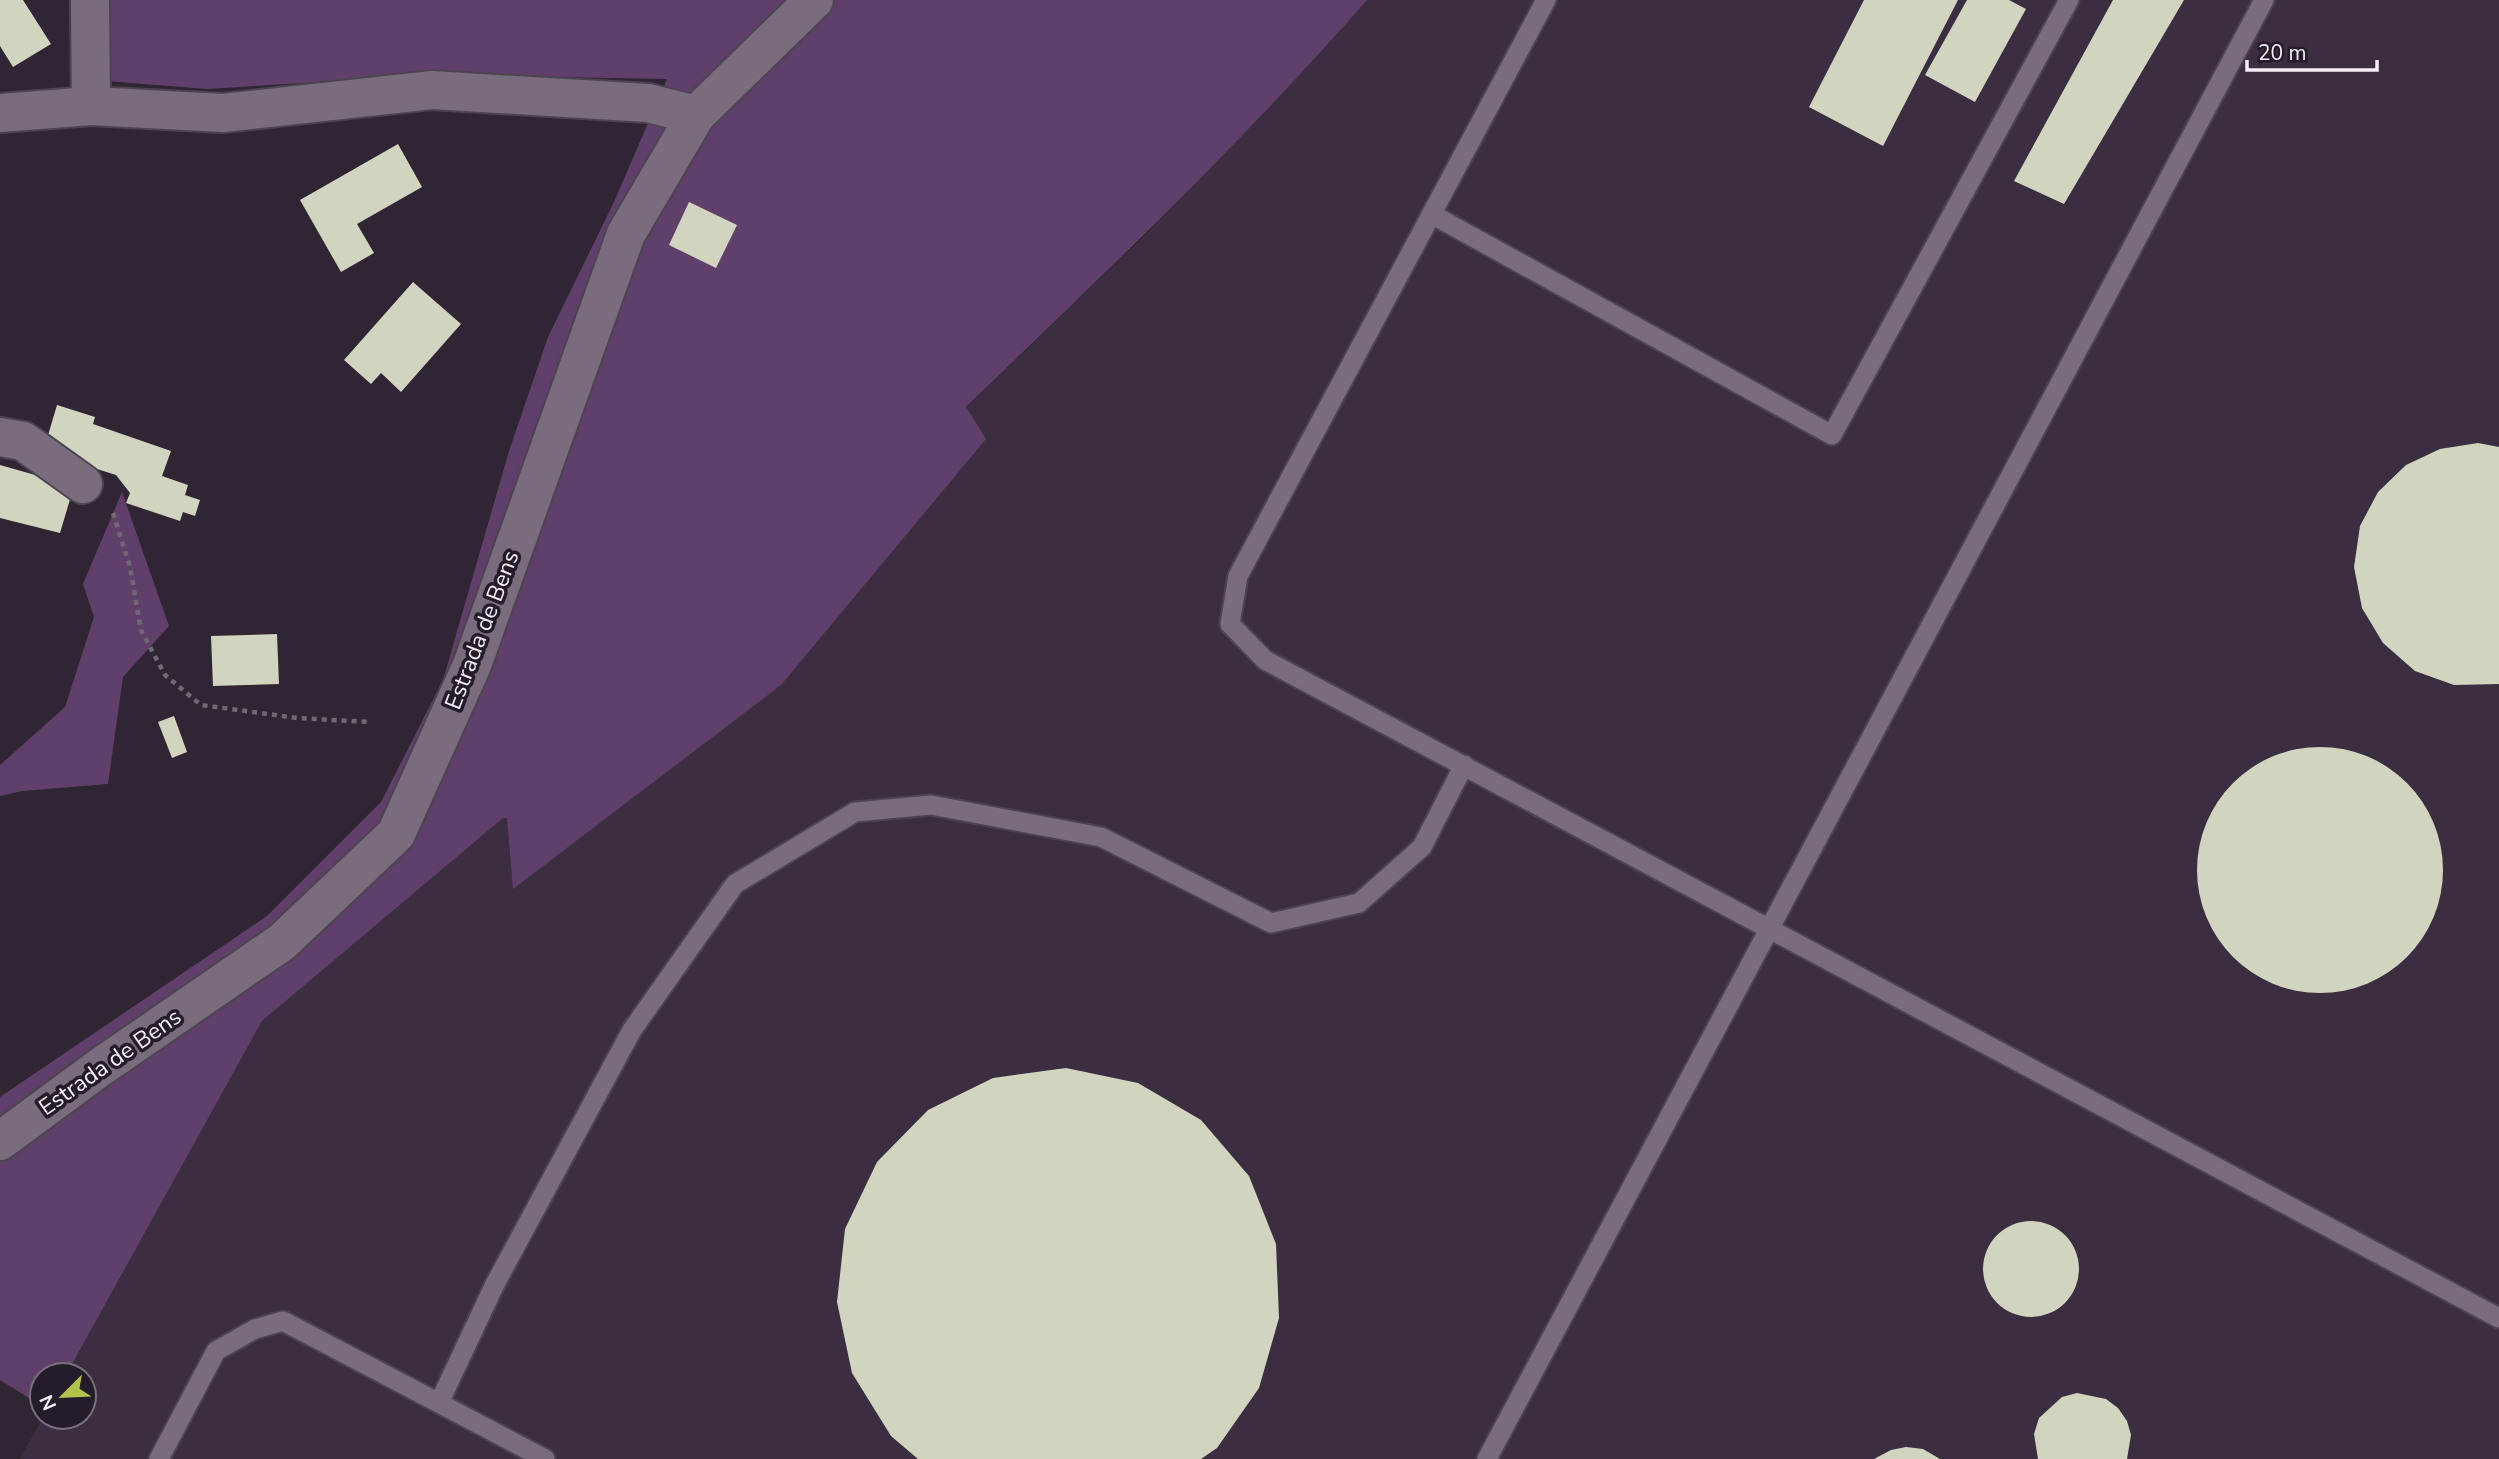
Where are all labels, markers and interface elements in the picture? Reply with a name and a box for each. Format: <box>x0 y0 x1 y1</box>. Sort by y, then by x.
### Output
scale bar <box>2247 28 2376 72</box>
text: 20 m <box>2258 39 2307 67</box>
street label: Estrada de Bens <box>438 546 526 714</box>
street label: Estrada de Bens <box>32 1001 188 1123</box>
north arrow <box>28 1361 98 1431</box>
text: N <box>34 1391 63 1414</box>

